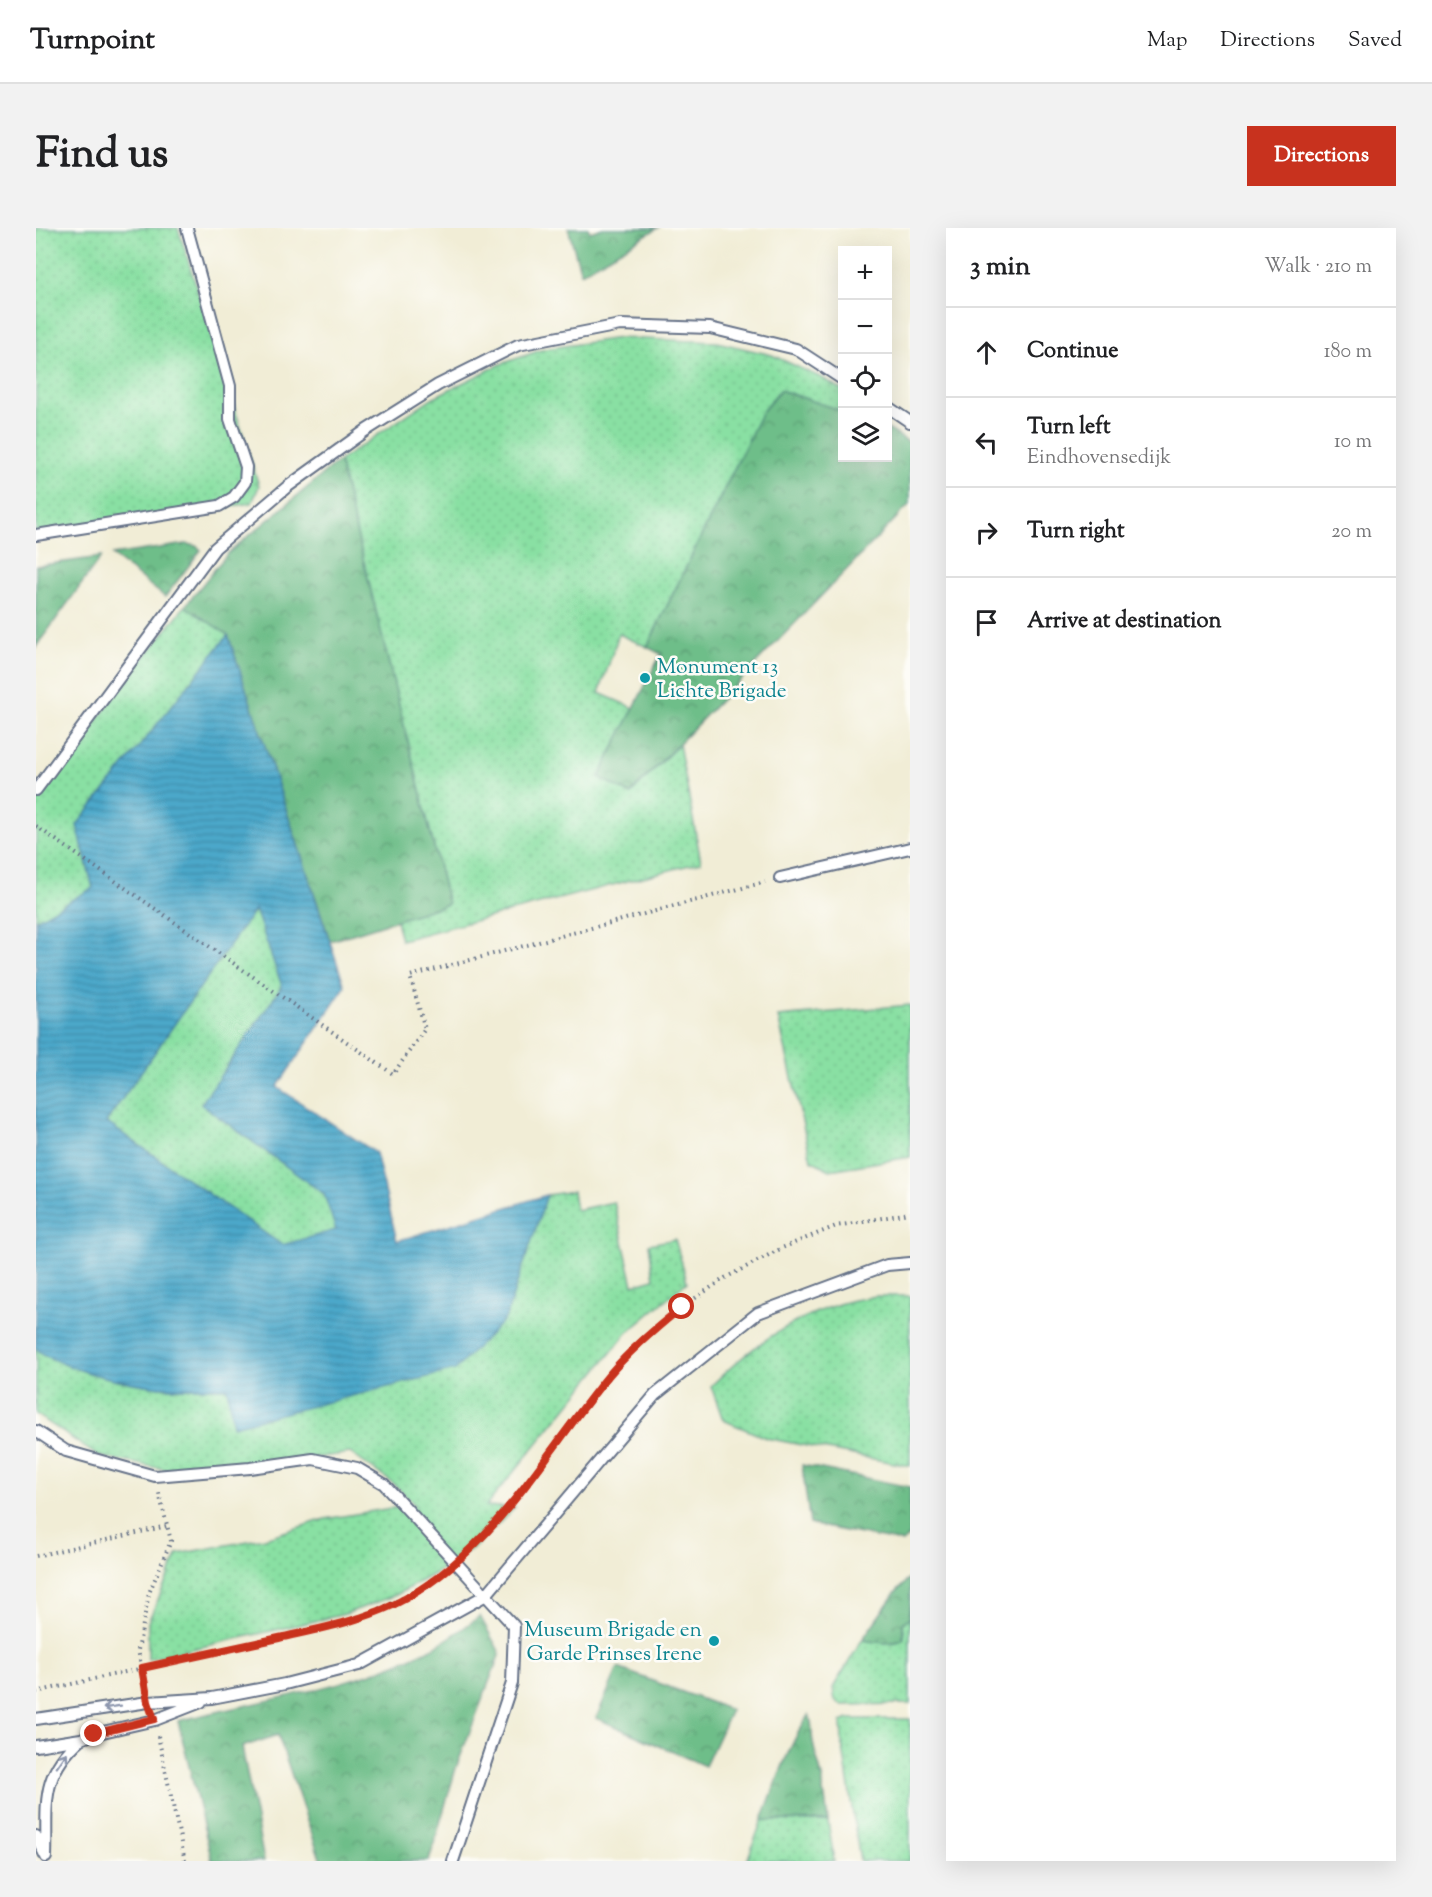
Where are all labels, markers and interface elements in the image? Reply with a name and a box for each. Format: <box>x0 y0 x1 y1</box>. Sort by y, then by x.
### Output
text: Turnpoint <box>30 21 155 61</box>
text: Map <box>1147 26 1187 56</box>
text: Directions <box>1220 26 1315 56</box>
text: Saved <box>1348 26 1402 56</box>
text: Find us <box>36 126 168 186</box>
button: Directions <box>1247 126 1396 186</box>
map controls <box>838 246 892 462</box>
button: + <box>838 246 892 300</box>
text: 3 min <box>970 249 1030 286</box>
text: Walk · 210 m <box>1264 253 1372 282</box>
button: − <box>838 300 892 354</box>
icon: ahead <box>970 336 1003 369</box>
text: Continue <box>1027 336 1118 368</box>
text: 180 m <box>1324 338 1372 367</box>
button: locate <box>838 354 892 408</box>
button: layers <box>838 408 892 462</box>
text: Turn left <box>1027 412 1110 444</box>
icon: left <box>970 426 1003 459</box>
text: 10 m <box>1334 428 1372 457</box>
text: Eindhovensedijk <box>1027 444 1171 473</box>
icon: right <box>970 516 1003 549</box>
text: Turn right <box>1027 516 1124 548</box>
text: 20 m <box>1331 518 1372 547</box>
icon: arrive <box>970 606 1003 639</box>
text: Arrive at destination <box>1027 606 1222 638</box>
place label: Monument 13 Lichte Brigade <box>657 653 787 707</box>
marker: Monument 13 Lichte Brigade <box>638 671 652 685</box>
route start <box>668 1293 694 1319</box>
place label: Museum Brigade en Garde Prinses Irene <box>524 1616 702 1670</box>
marker: Museum Brigade en Garde Prinses Irene <box>707 1634 721 1648</box>
one-way arrow <box>103 1702 123 1713</box>
route end <box>80 1720 106 1746</box>
one-way arrow <box>56 1752 68 1769</box>

